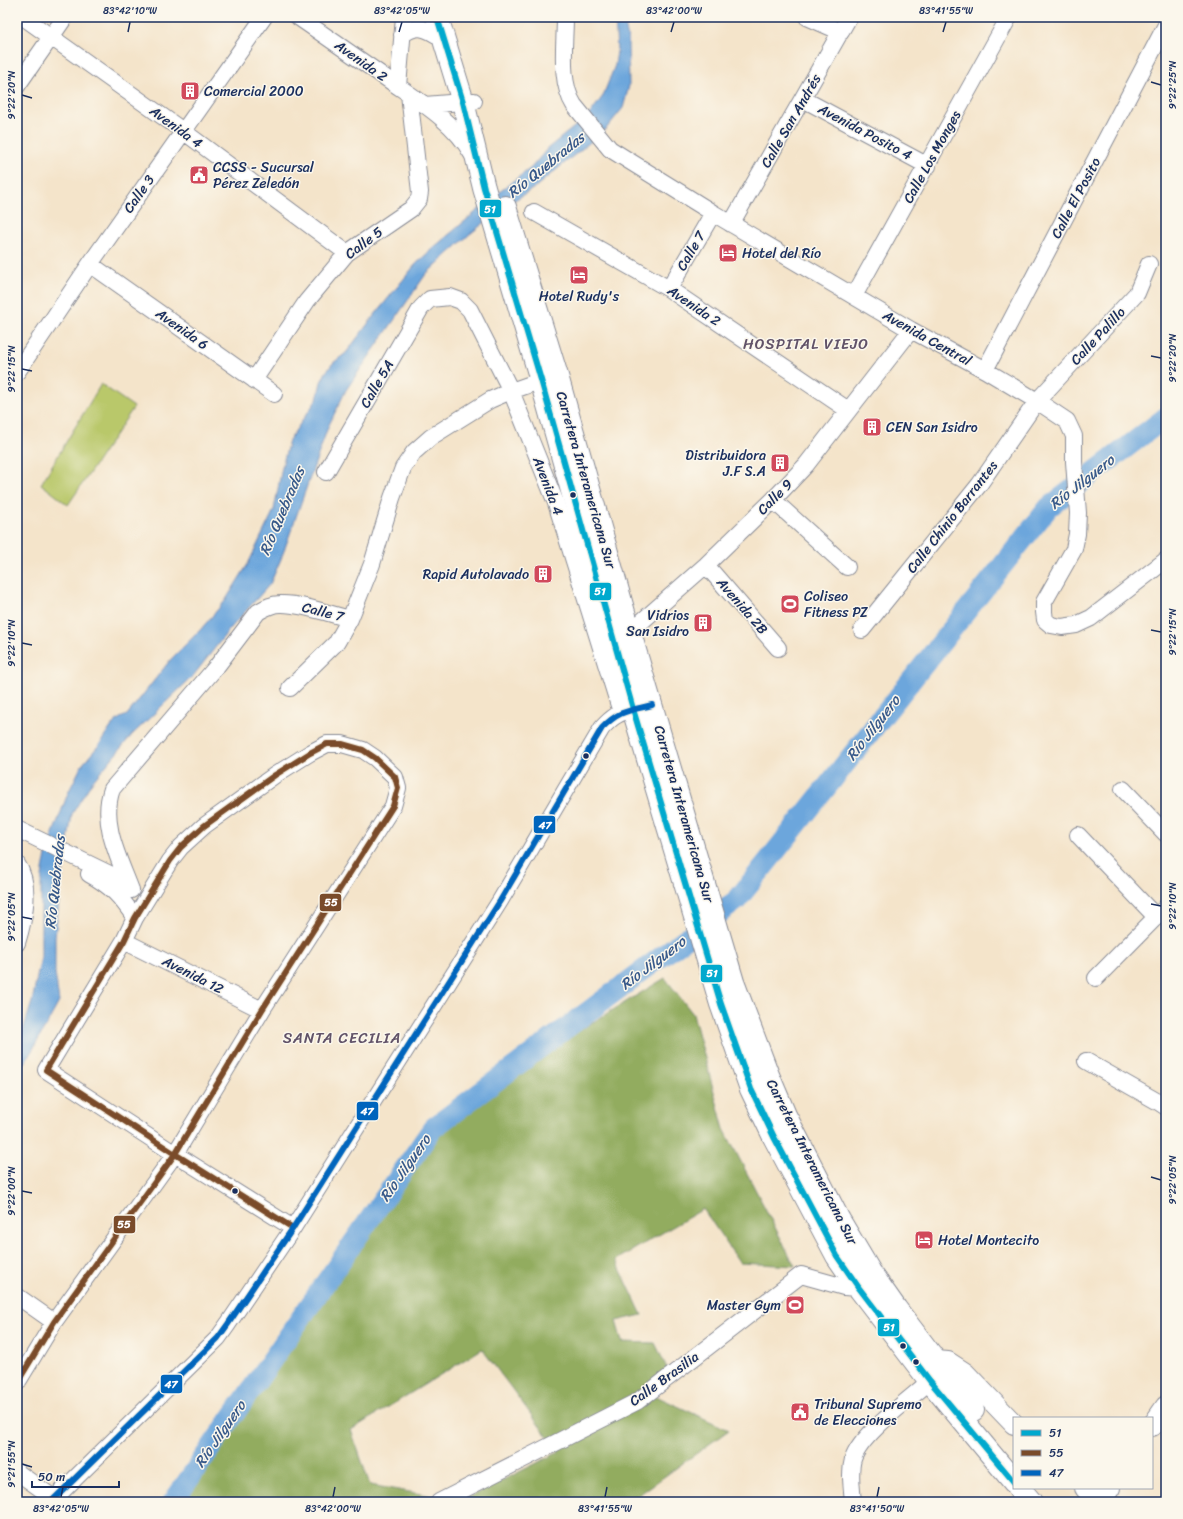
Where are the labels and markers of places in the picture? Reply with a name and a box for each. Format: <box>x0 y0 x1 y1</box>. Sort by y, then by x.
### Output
place label: Comercial 2000 <box>204 79 304 104</box>
building icon: Comercial 2000 <box>179 80 201 102</box>
place label: CCSS - Sucursal Pérez Zeledón <box>213 155 315 196</box>
public building icon: CCSS - Sucursal Pérez Zeledón <box>188 164 210 186</box>
place label: Hotel del Río <box>742 241 821 266</box>
hotel icon: Hotel del Río <box>717 242 739 264</box>
hotel icon: Hotel Rudy's <box>568 264 590 286</box>
place label: Hotel Rudy's <box>539 284 620 309</box>
place label: CEN San Isidro <box>886 415 978 440</box>
building icon: CEN San Isidro <box>861 416 883 438</box>
place label: Distribuidora J.F S.A <box>685 443 766 484</box>
building icon: Distribuidora J.F S.A <box>769 452 791 474</box>
unlabelled marker <box>568 490 578 500</box>
place label: Rapid Autolavado <box>423 562 529 587</box>
building icon: Rapid Autolavado <box>532 563 554 585</box>
place label: Coliseo Fitness PZ <box>804 584 868 625</box>
sports icon: Coliseo Fitness PZ <box>779 593 801 615</box>
place label: Vidrios San Isidro <box>626 603 689 644</box>
building icon: Vidrios San Isidro <box>692 612 714 634</box>
unlabelled marker <box>581 751 591 761</box>
unlabelled marker <box>230 1186 240 1196</box>
place label: Hotel Montecito <box>938 1228 1039 1253</box>
hotel icon: Hotel Montecito <box>913 1229 935 1251</box>
place label: Master Gym <box>707 1293 781 1318</box>
sports icon: Master Gym <box>784 1294 806 1316</box>
unlabelled marker <box>898 1341 908 1351</box>
unlabelled marker <box>911 1357 921 1367</box>
place label: Tribunal Supremo de Elecciones <box>814 1392 922 1433</box>
public building icon: Tribunal Supremo de Elecciones <box>789 1401 811 1423</box>

